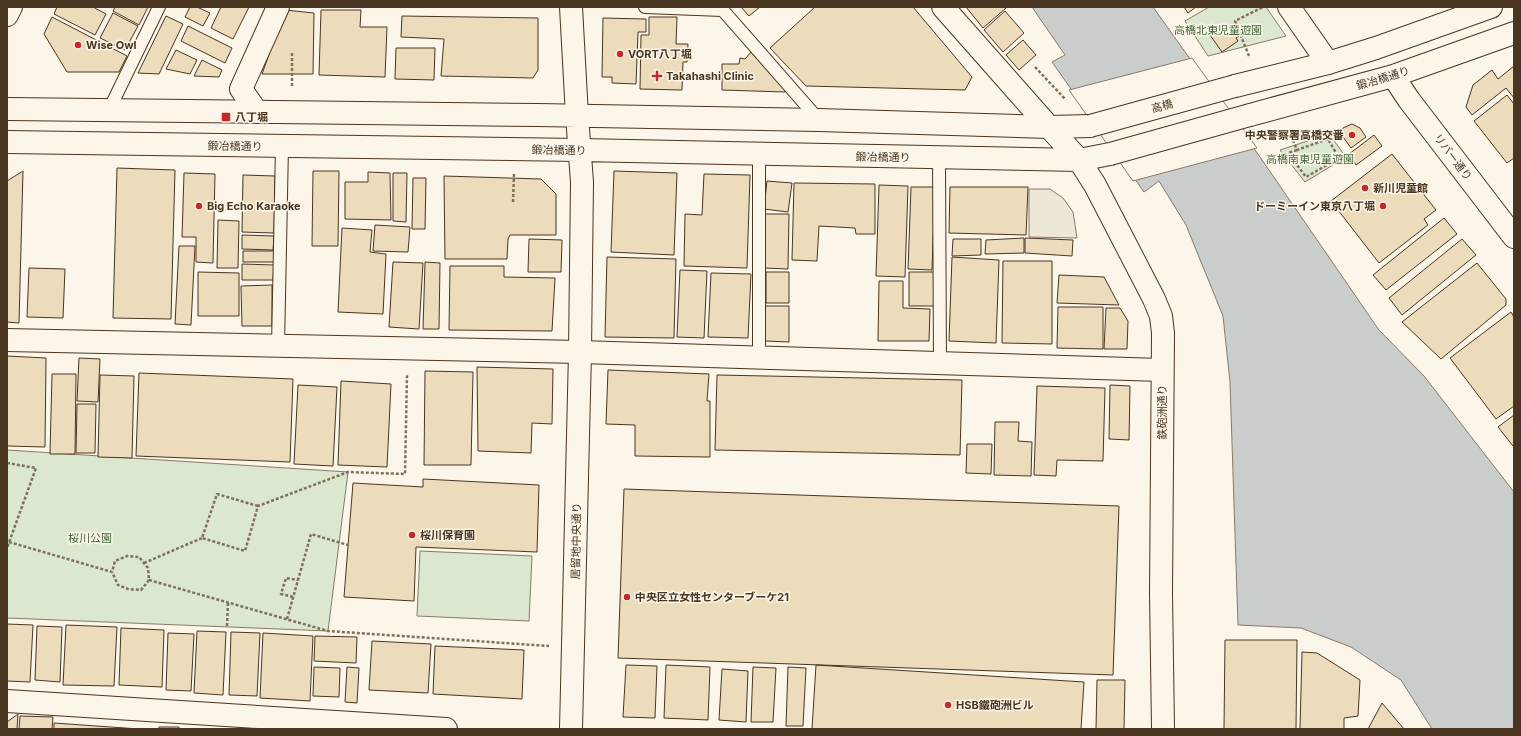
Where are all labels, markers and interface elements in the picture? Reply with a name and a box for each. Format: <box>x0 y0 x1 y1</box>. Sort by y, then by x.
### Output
park label: 高橋北東児童遊園 <box>1174 23 1262 37</box>
place label: Wise Owl <box>86 38 137 52</box>
marker: Wise Owl <box>73 40 83 50</box>
place label: VORT八丁堀 <box>628 47 692 61</box>
marker: VORT八丁堀 <box>615 49 625 59</box>
street label: 鍛冶橋通り <box>1355 63 1411 93</box>
place label: Takahashi Clinic <box>666 69 754 83</box>
marker: Takahashi Clinic <box>651 70 663 82</box>
street label: 高橋 <box>1150 96 1174 116</box>
place label: 八丁堀 <box>235 110 268 124</box>
marker: 八丁堀 <box>220 111 232 123</box>
place label: 中央警察署高橋交番 <box>1245 128 1344 142</box>
marker: 中央警察署高橋交番 <box>1347 130 1357 140</box>
street label: リバー通り <box>1431 131 1475 183</box>
street label: 鍛冶橋通り <box>207 139 263 153</box>
street label: 鍛冶橋通り <box>531 143 587 157</box>
street label: 鍛冶橋通り <box>855 150 911 164</box>
park label: 高橋南東児童遊園 <box>1266 152 1354 166</box>
place label: 新川児童館 <box>1373 181 1428 195</box>
marker: 新川児童館 <box>1360 183 1370 193</box>
place label: Big Echo Karaoke <box>207 199 301 213</box>
place label: ドーミーイン東京八丁堀 <box>1254 199 1375 213</box>
marker: Big Echo Karaoke <box>194 201 204 211</box>
marker: ドーミーイン東京八丁堀 <box>1378 201 1388 211</box>
street label: 鉄砲洲通り <box>1155 385 1169 440</box>
street label: 居留地中央通り <box>568 502 584 580</box>
place label: 桜川保育園 <box>420 528 475 542</box>
marker: 桜川保育園 <box>407 530 417 540</box>
park label: 桜川公園 <box>68 531 112 545</box>
place label: 中央区立女性センターブーケ21 <box>635 590 789 604</box>
marker: 中央区立女性センターブーケ21 <box>622 592 632 602</box>
place label: HSB鐵砲洲ビル <box>956 698 1034 712</box>
marker: HSB鐵砲洲ビル <box>943 700 953 710</box>

